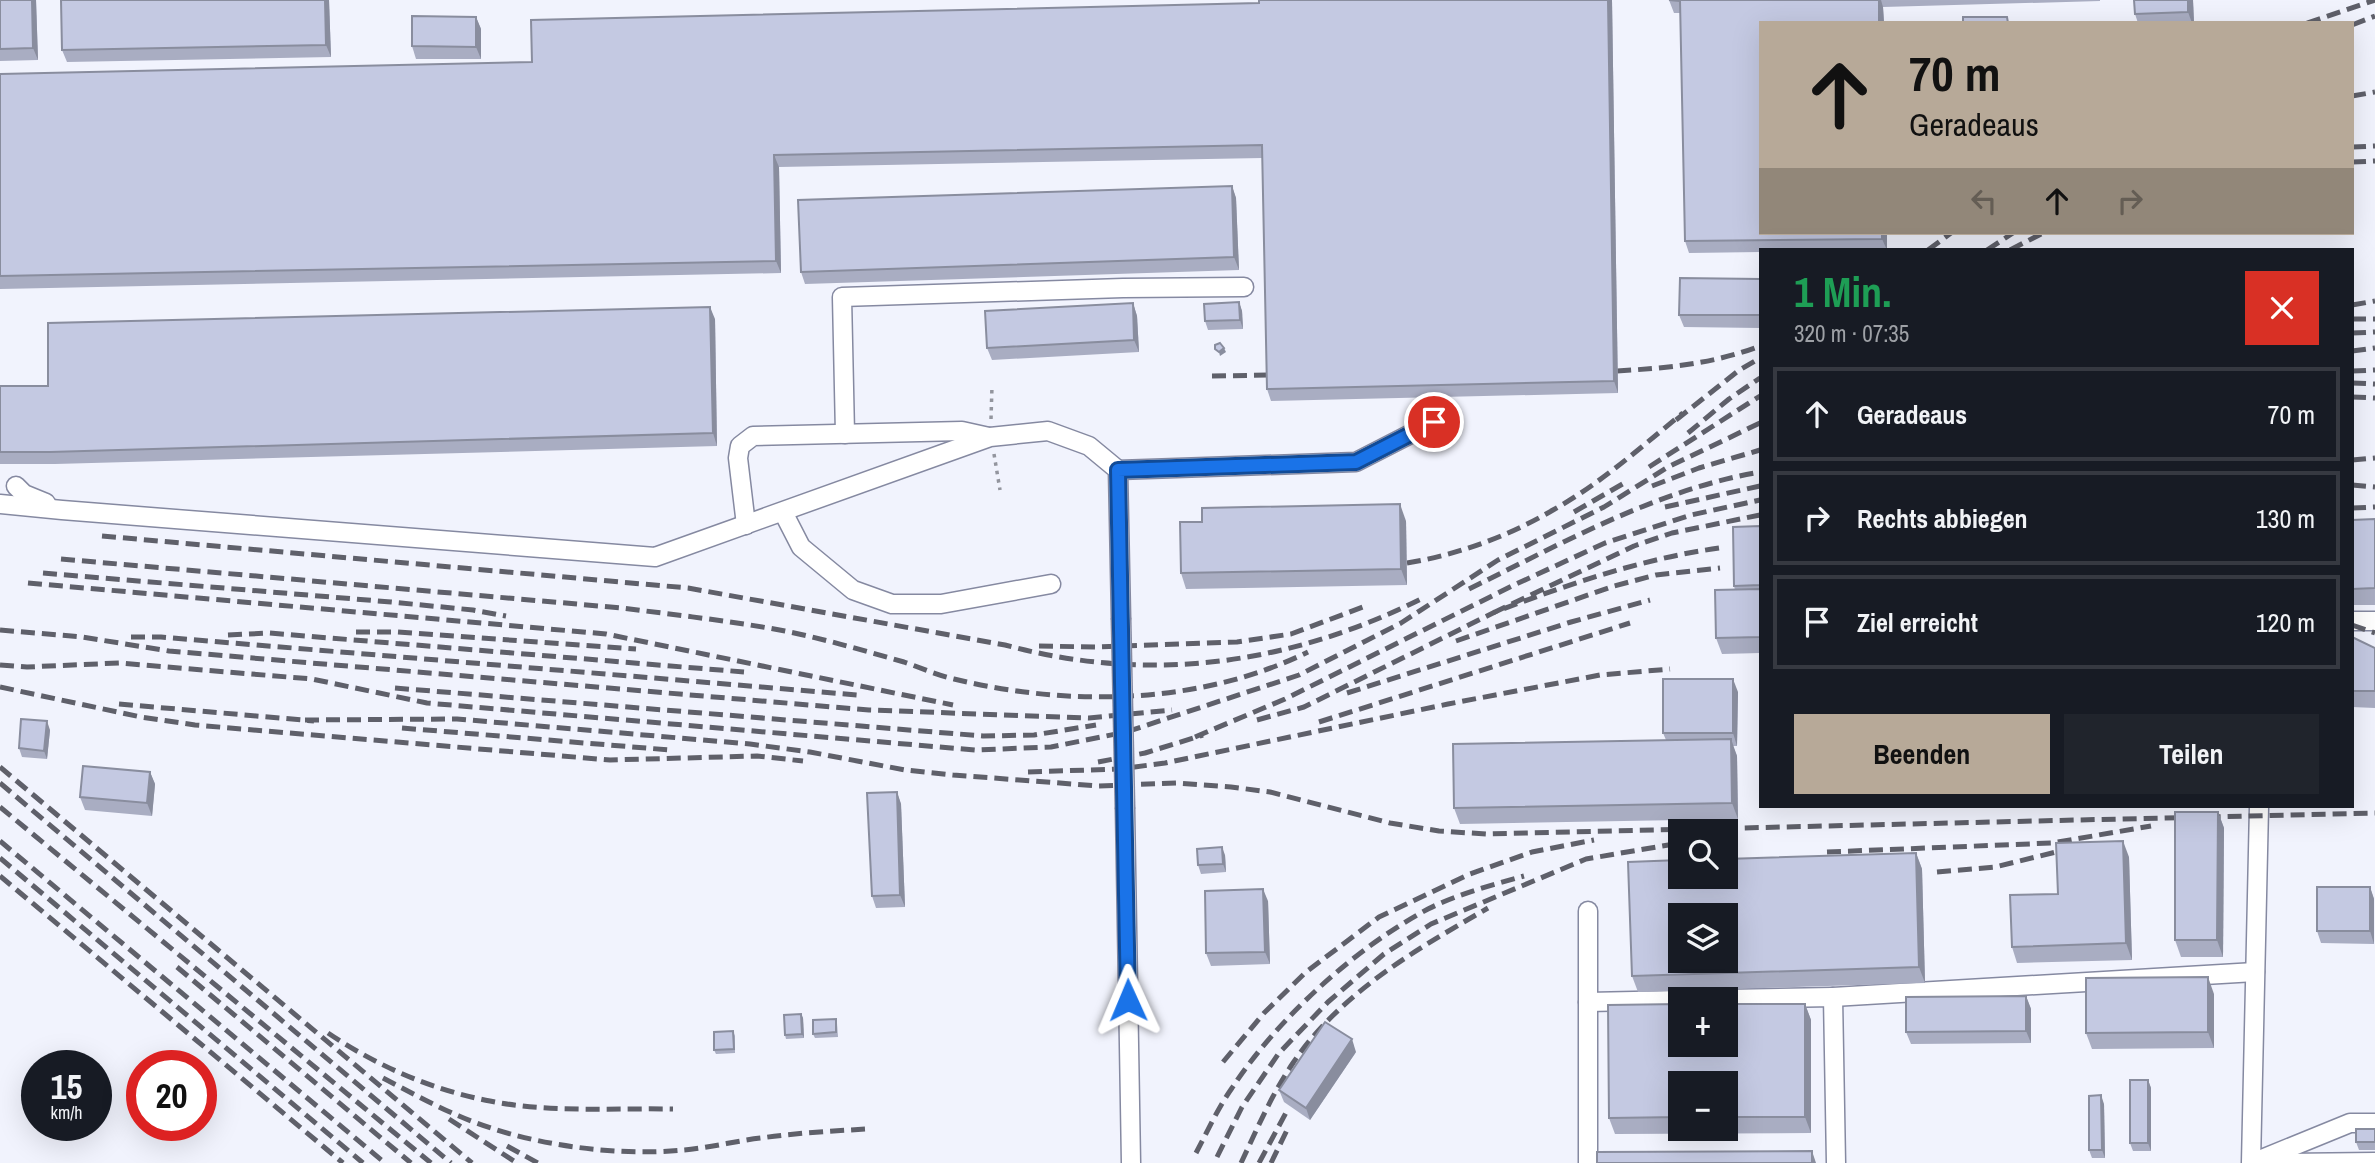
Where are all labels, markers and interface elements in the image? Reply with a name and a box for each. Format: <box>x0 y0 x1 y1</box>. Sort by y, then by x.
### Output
text: 70 m <box>1909 40 2001 106</box>
icon: ahead <box>1794 49 1885 140</box>
text: Geradeaus <box>1909 103 2039 146</box>
icon: left <box>1965 182 2003 220</box>
icon: ahead <box>2038 182 2076 220</box>
icon: right <box>2111 182 2149 220</box>
text: 1 Min. <box>1794 264 1892 320</box>
button: close <box>2245 271 2319 345</box>
text: 320 m · 07:35 <box>1794 318 1909 349</box>
pin <box>1404 392 1464 452</box>
icon: ahead <box>1798 395 1836 433</box>
text: Geradeaus <box>1857 397 1967 432</box>
text: 70 m <box>2268 397 2315 432</box>
icon: arrive <box>1415 403 1453 441</box>
icon: right <box>1798 499 1836 537</box>
text: Rechts abbiegen <box>1857 501 2028 536</box>
text: 130 m <box>2256 501 2315 536</box>
icon: arrive <box>1798 603 1836 641</box>
text: Ziel erreicht <box>1857 605 1978 640</box>
text: 120 m <box>2256 605 2315 640</box>
button: Beenden <box>1794 714 2050 794</box>
button: Teilen <box>2064 714 2319 794</box>
map controls <box>1668 819 1738 1141</box>
button: search <box>1668 819 1738 889</box>
button: layers <box>1668 903 1738 973</box>
position arrow <box>1091 963 1165 1037</box>
button: + <box>1668 987 1738 1057</box>
speed limit sign: 20 <box>126 1050 217 1141</box>
text: 15 <box>51 1063 82 1110</box>
button: − <box>1668 1071 1738 1141</box>
text: km/h <box>51 1100 83 1125</box>

